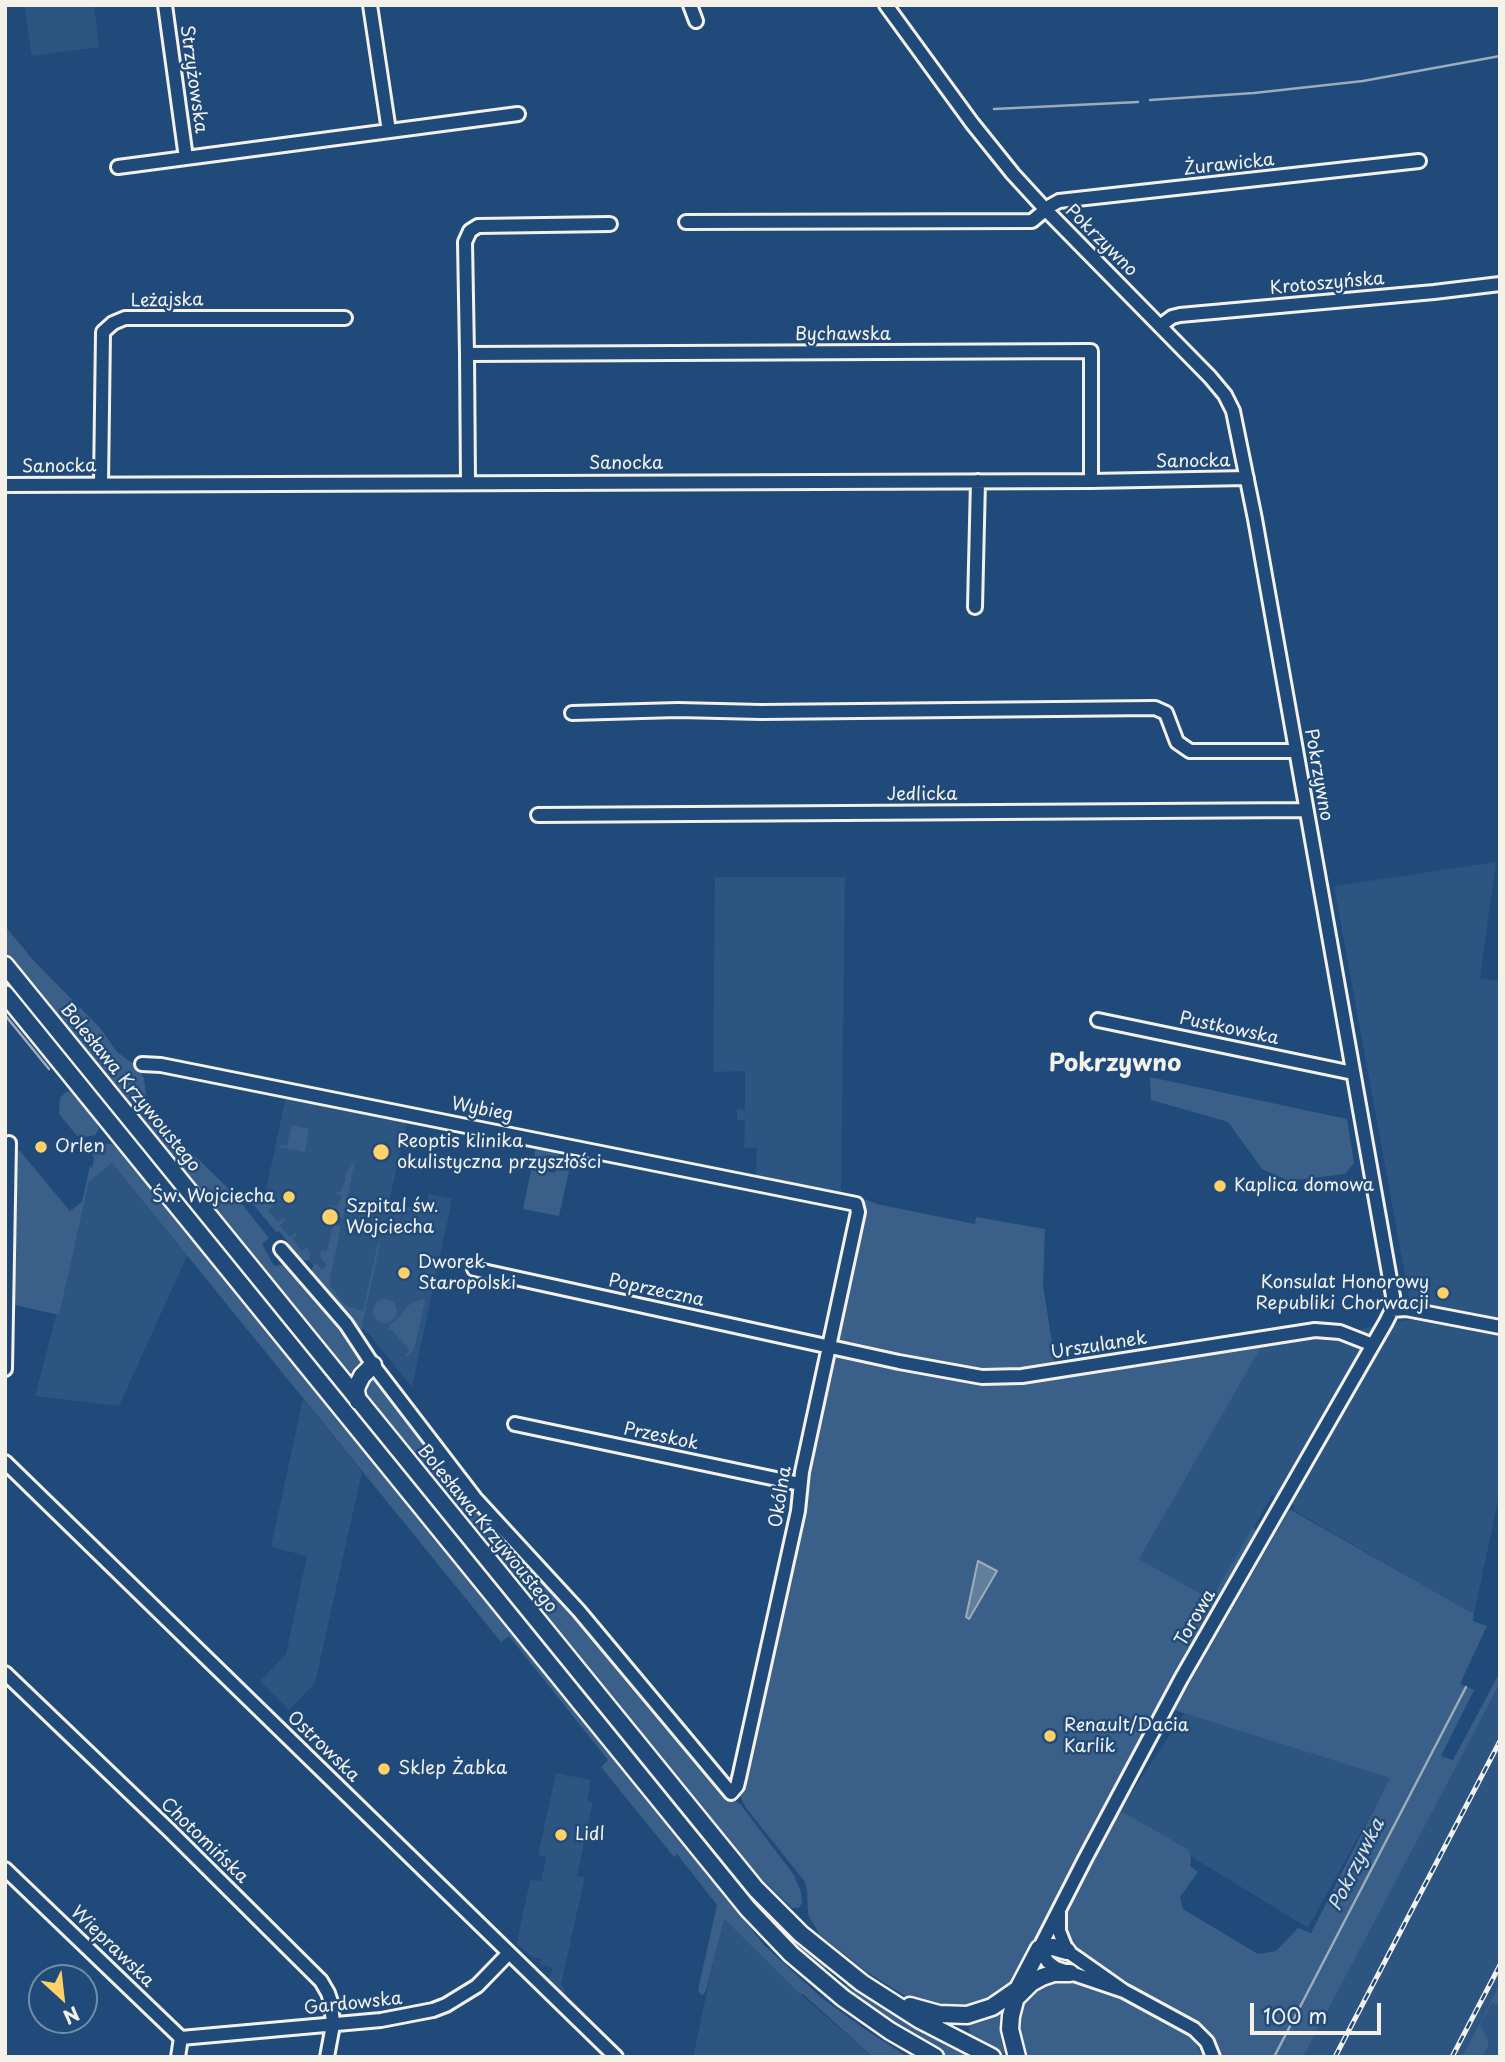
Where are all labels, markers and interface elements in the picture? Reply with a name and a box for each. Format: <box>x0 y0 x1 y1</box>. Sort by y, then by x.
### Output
street label: Strzyżowska <box>175 23 211 135</box>
street label: Żurawicka <box>1183 150 1275 180</box>
street label: Pokrzywno <box>1060 200 1142 282</box>
street label: Krotoszyńska <box>1269 268 1385 300</box>
street label: Leżajska <box>130 290 204 312</box>
street label: Bychawska <box>795 324 891 346</box>
street label: Sanocka <box>1156 451 1230 473</box>
street label: Sanocka <box>589 453 663 475</box>
street label: Sanocka <box>22 456 96 478</box>
street label: Pokrzywno <box>1299 727 1337 823</box>
street label: Jedlicka <box>887 784 957 806</box>
street label: Bolesława Krzywoustego <box>55 999 205 1177</box>
street label: Pustkowska <box>1177 1008 1281 1050</box>
district label: Pokrzywno <box>1049 1050 1181 1078</box>
street label: Wybieg <box>449 1093 515 1127</box>
place label: Reoptis klinika okulistyczna przyszłości <box>397 1131 602 1174</box>
place label: Orlen <box>55 1136 105 1158</box>
marker: Orlen <box>33 1139 49 1155</box>
marker: Reoptis klinika okulistyczna przyszłości <box>371 1142 391 1162</box>
place label: Kaplica domowa <box>1234 1175 1374 1197</box>
marker: Kaplica domowa <box>1212 1178 1228 1194</box>
place label: Św. Wojciecha <box>152 1186 275 1208</box>
marker: Św. Wojciecha <box>281 1189 297 1205</box>
place label: Szpital św. Wojciecha <box>346 1196 439 1238</box>
marker: Szpital św. Wojciecha <box>320 1207 340 1227</box>
place label: Dworek Staropolski <box>418 1252 516 1294</box>
marker: Dworek Staropolski <box>396 1265 412 1281</box>
street label: Poprzeczna <box>606 1270 706 1312</box>
place label: Konsulat Honorowy Republiki Chorwacji <box>1256 1272 1429 1314</box>
marker: Konsulat Honorowy Republiki Chorwacji <box>1435 1285 1451 1301</box>
street label: Urszulanek <box>1049 1328 1149 1364</box>
street label: Przeskok <box>622 1419 700 1455</box>
street label: Bolesława Krzywoustego <box>412 1440 562 1618</box>
street label: Okólna <box>765 1465 797 1529</box>
street label: Torowa <box>1171 1586 1221 1650</box>
street label: Ostrowska <box>282 1707 364 1787</box>
place label: Renault/Dacia Karlik <box>1064 1715 1189 1758</box>
marker: Renault/Dacia Karlik <box>1042 1728 1058 1744</box>
place label: Sklep Żabka <box>398 1758 507 1780</box>
marker: Sklep Żabka <box>376 1761 392 1777</box>
street label: Chotomińska <box>156 1794 252 1888</box>
water label: Pokrzywka <box>1324 1815 1390 1915</box>
place label: Lidl <box>575 1824 605 1846</box>
marker: Lidl <box>553 1827 569 1843</box>
street label: Wieprawska <box>66 1902 158 1992</box>
north arrow <box>28 1964 98 2034</box>
street label: Gardowska <box>303 1988 403 2020</box>
scale bar <box>1253 1988 1384 2032</box>
text: 100 m <box>1263 1999 1327 2031</box>
text: N <box>59 2000 85 2032</box>

